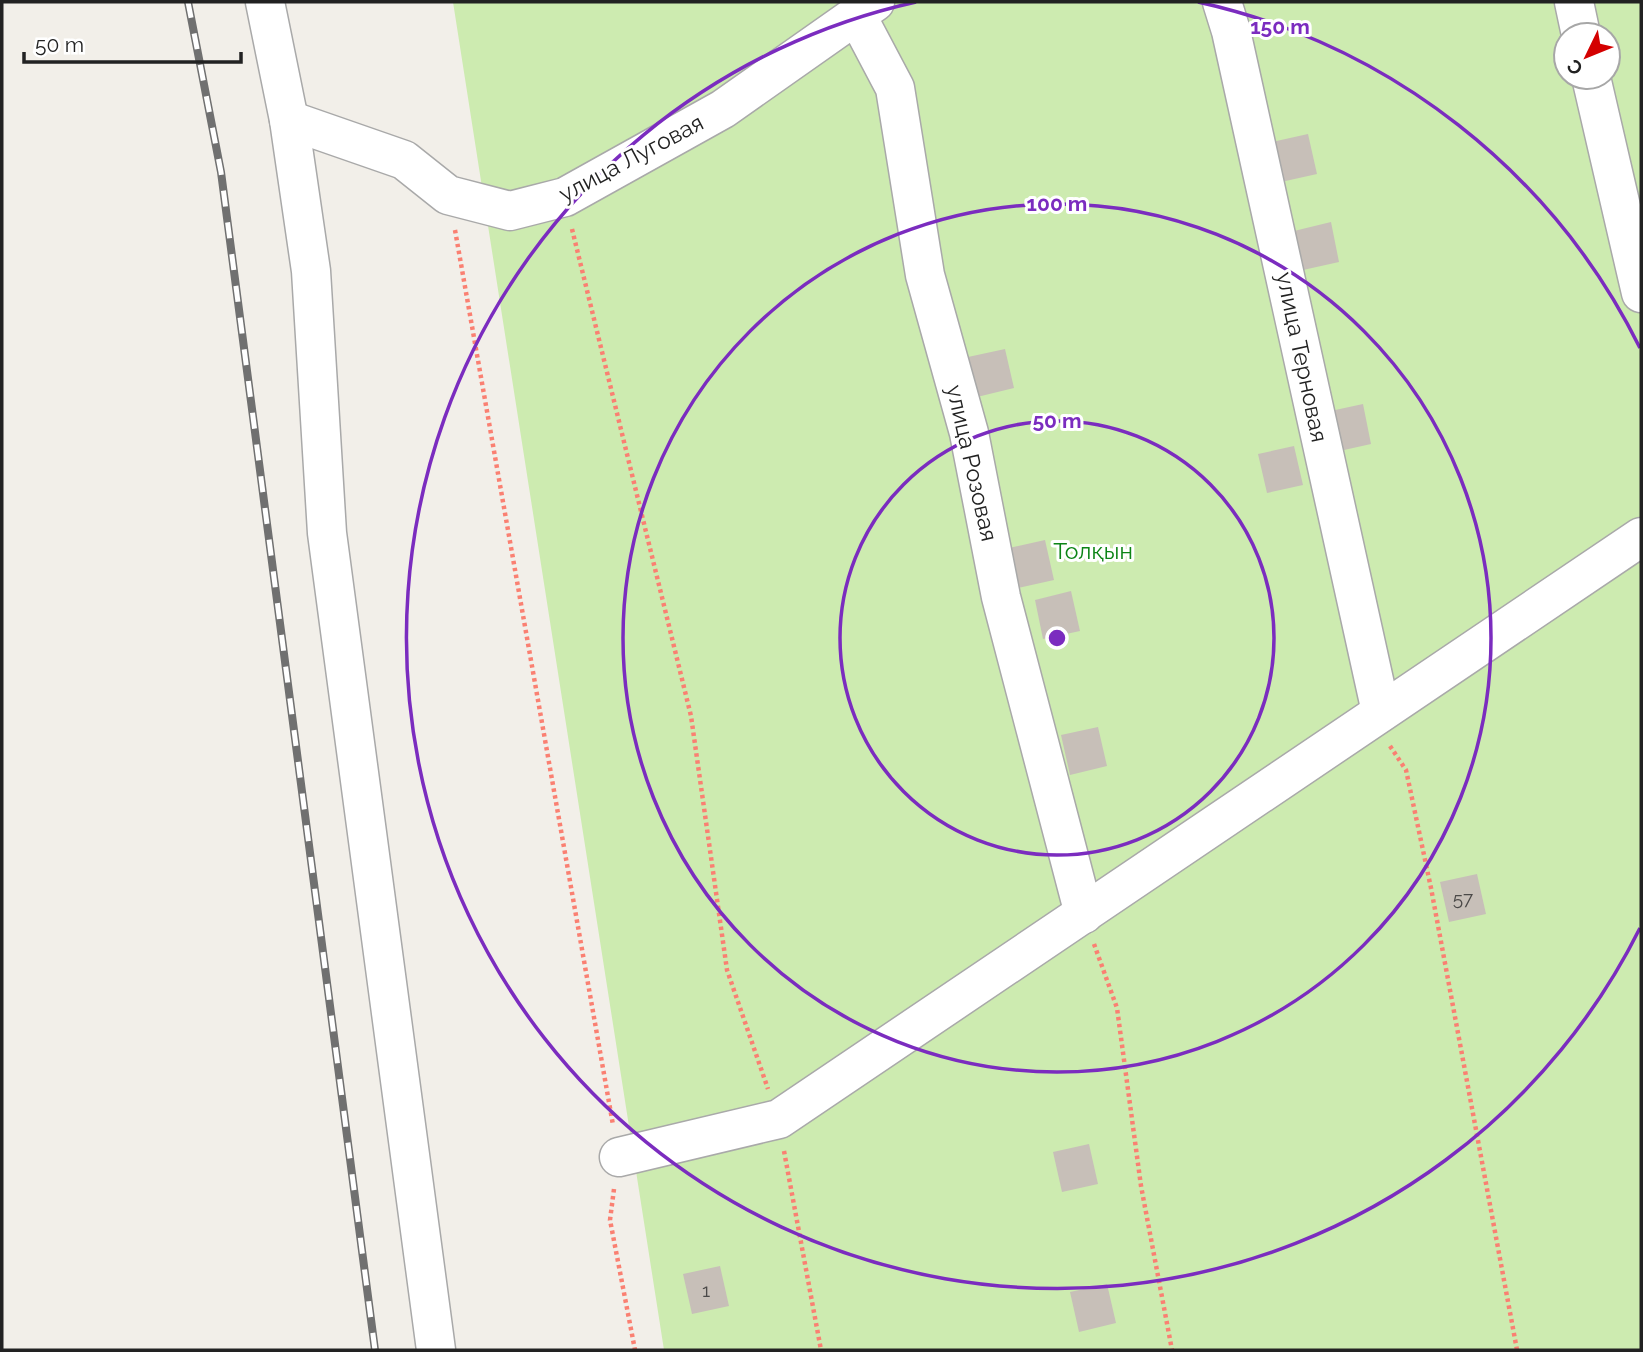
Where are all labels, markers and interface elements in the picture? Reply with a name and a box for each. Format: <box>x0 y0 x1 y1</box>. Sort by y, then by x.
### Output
text: 150 m <box>1250 14 1310 39</box>
scale bar <box>24 21 242 65</box>
north arrow <box>1552 21 1622 91</box>
text: 50 m <box>35 32 84 57</box>
text: С <box>1562 55 1587 80</box>
street label: улица Луговая <box>554 108 708 207</box>
text: 100 m <box>1027 191 1087 216</box>
street label: улица Терновая <box>1271 269 1334 444</box>
street label: улица Розовая <box>941 382 1004 544</box>
text: 50 m <box>1032 408 1082 433</box>
park label: Толқын <box>1053 537 1133 564</box>
centre of rings <box>1045 626 1069 650</box>
house number: 57 <box>1453 887 1473 909</box>
house number: 1 <box>702 1279 710 1301</box>

